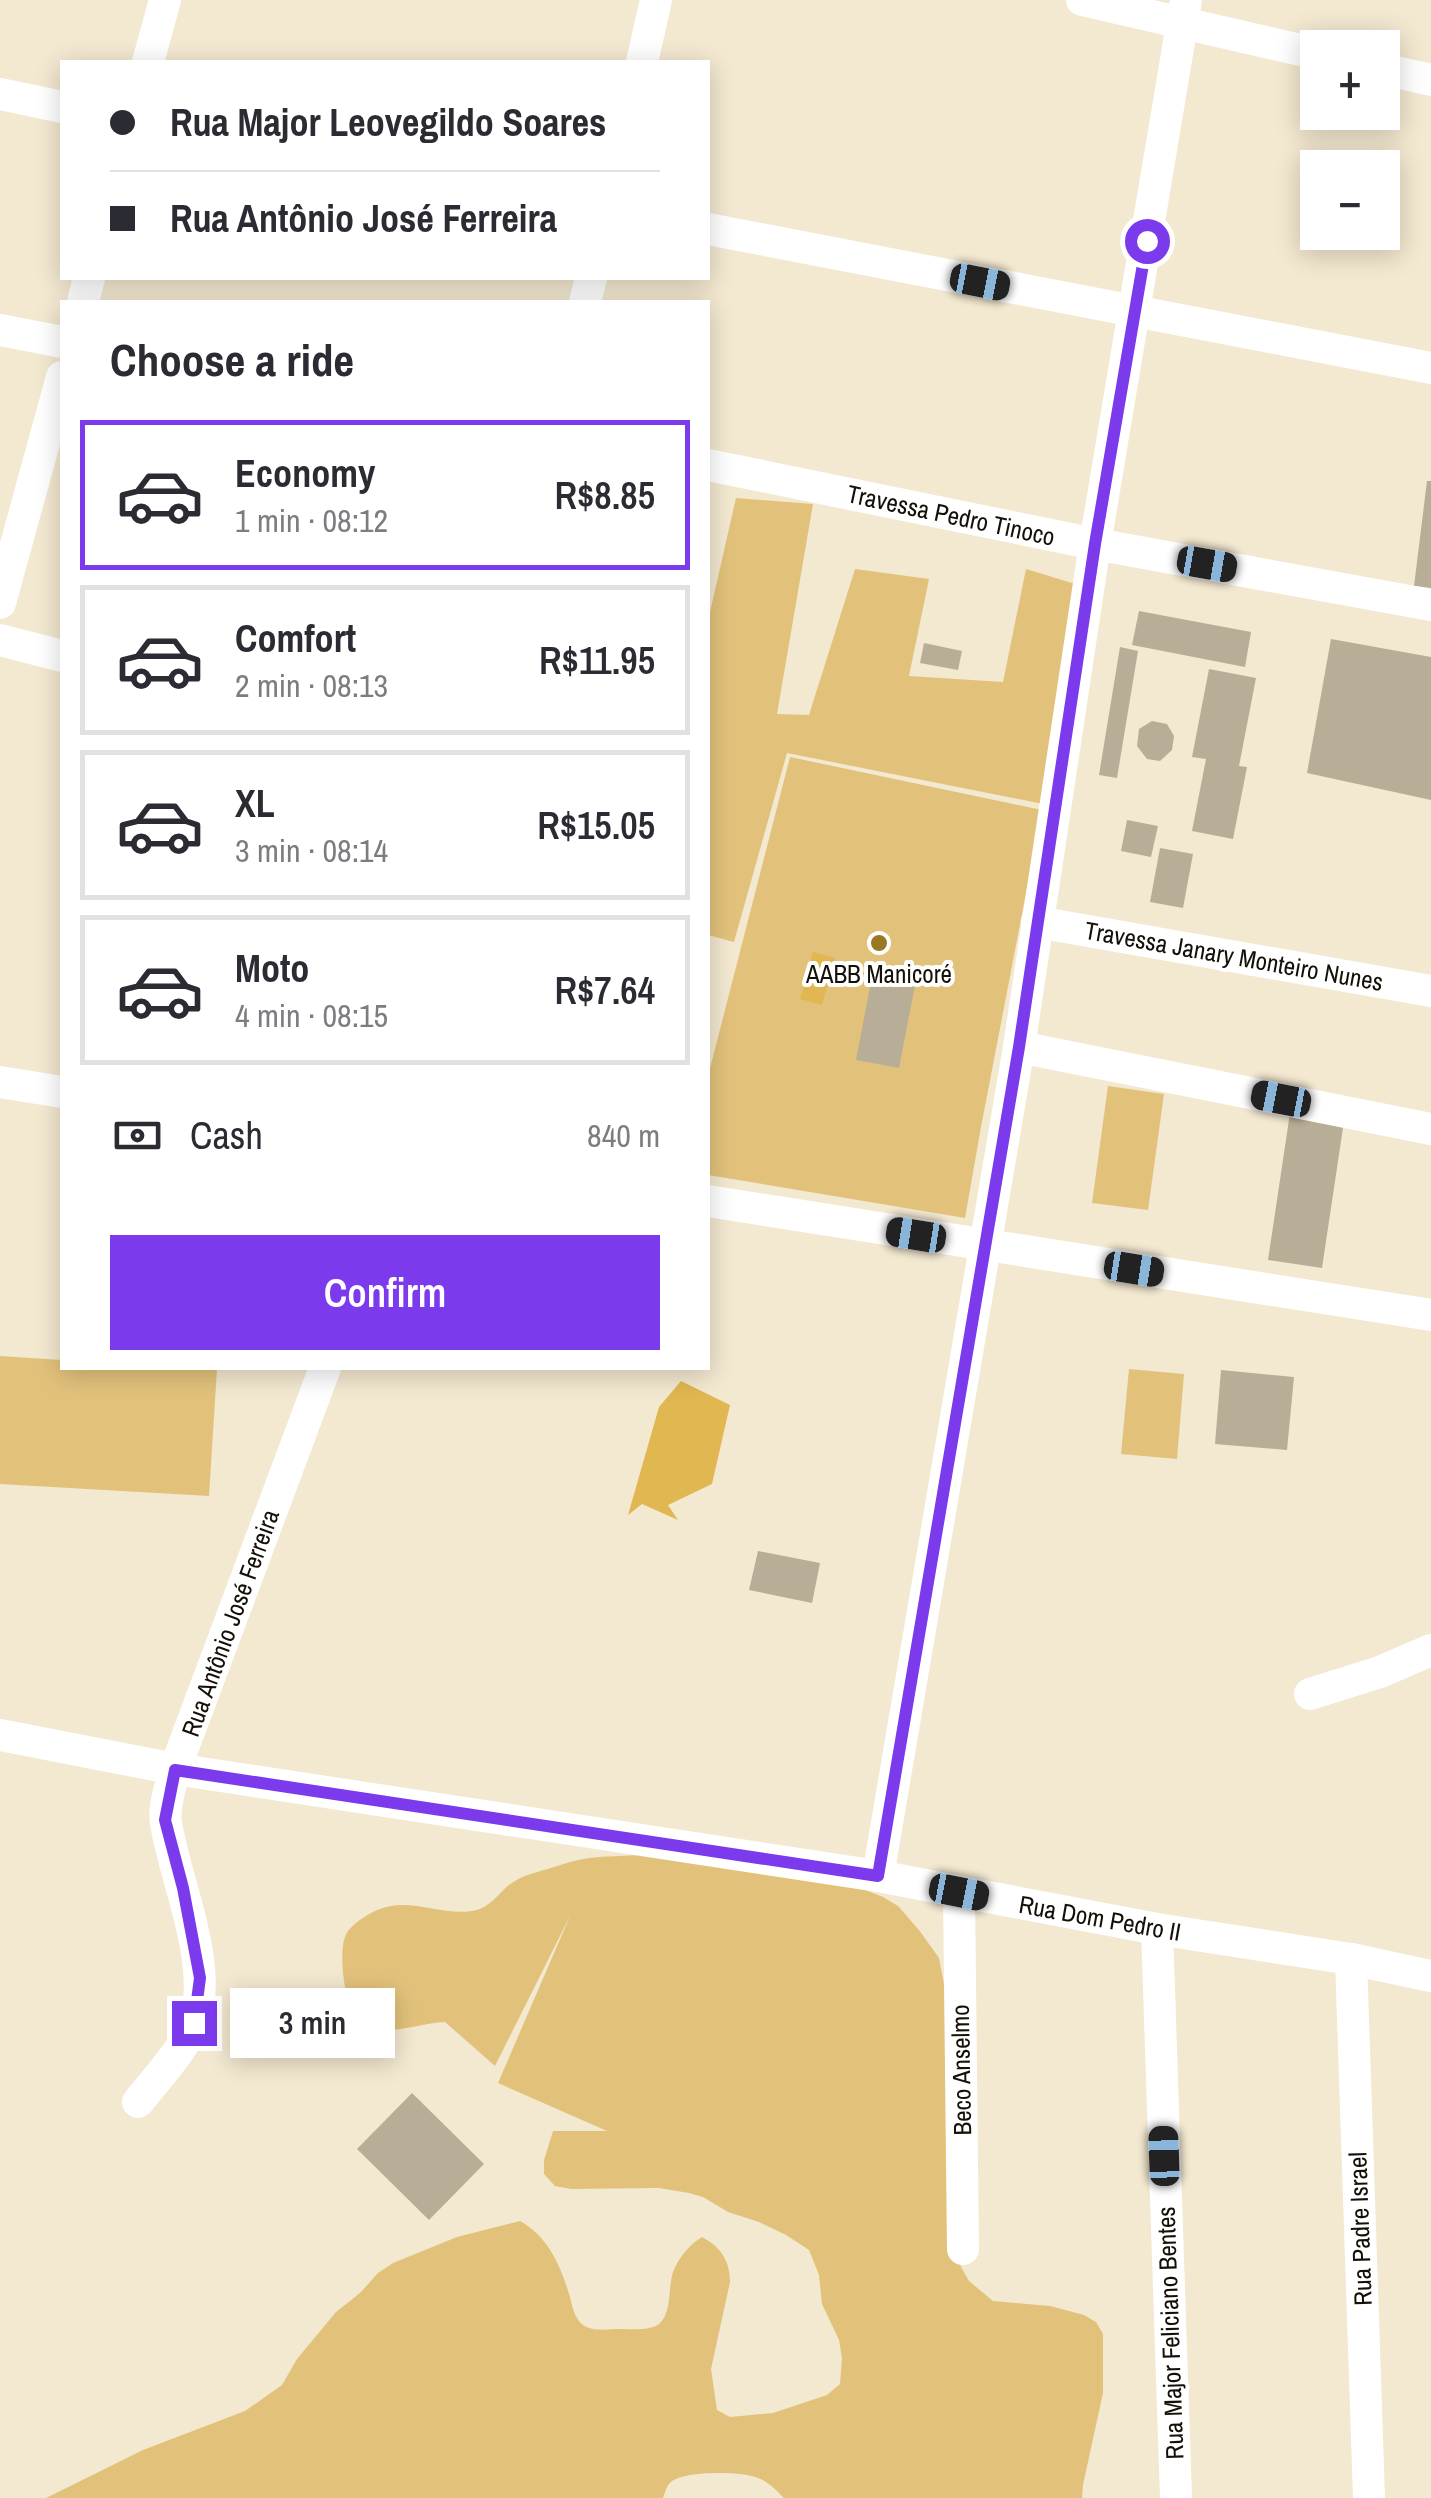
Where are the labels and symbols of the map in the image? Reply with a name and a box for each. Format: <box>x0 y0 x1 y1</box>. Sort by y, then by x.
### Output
route start <box>1125 219 1170 264</box>
car <box>948 262 1012 302</box>
street label: Travessa Pedro Tinoco <box>844 476 1058 554</box>
car <box>1175 544 1239 584</box>
street label: Travessa Janary Monteiro Nunes <box>1082 913 1386 999</box>
marker: AABB Manicoré <box>868 932 890 954</box>
place label: AABB Manicoré <box>805 957 952 991</box>
car <box>1249 1079 1313 1119</box>
car <box>884 1215 948 1255</box>
car <box>1102 1249 1166 1289</box>
street label: Rua Antônio José Ferreira <box>173 1504 287 1741</box>
car <box>927 1872 991 1912</box>
street label: Rua Dom Pedro II <box>1016 1887 1184 1949</box>
callout: 3 min <box>229 1988 394 2058</box>
route end <box>172 2001 217 2046</box>
street label: Beco Anselmo <box>943 2004 979 2136</box>
car <box>1148 2125 1180 2187</box>
street label: Rua Padre Israel <box>1340 2152 1380 2306</box>
street label: Rua Major Feliciano Bentes <box>1149 2206 1191 2460</box>

